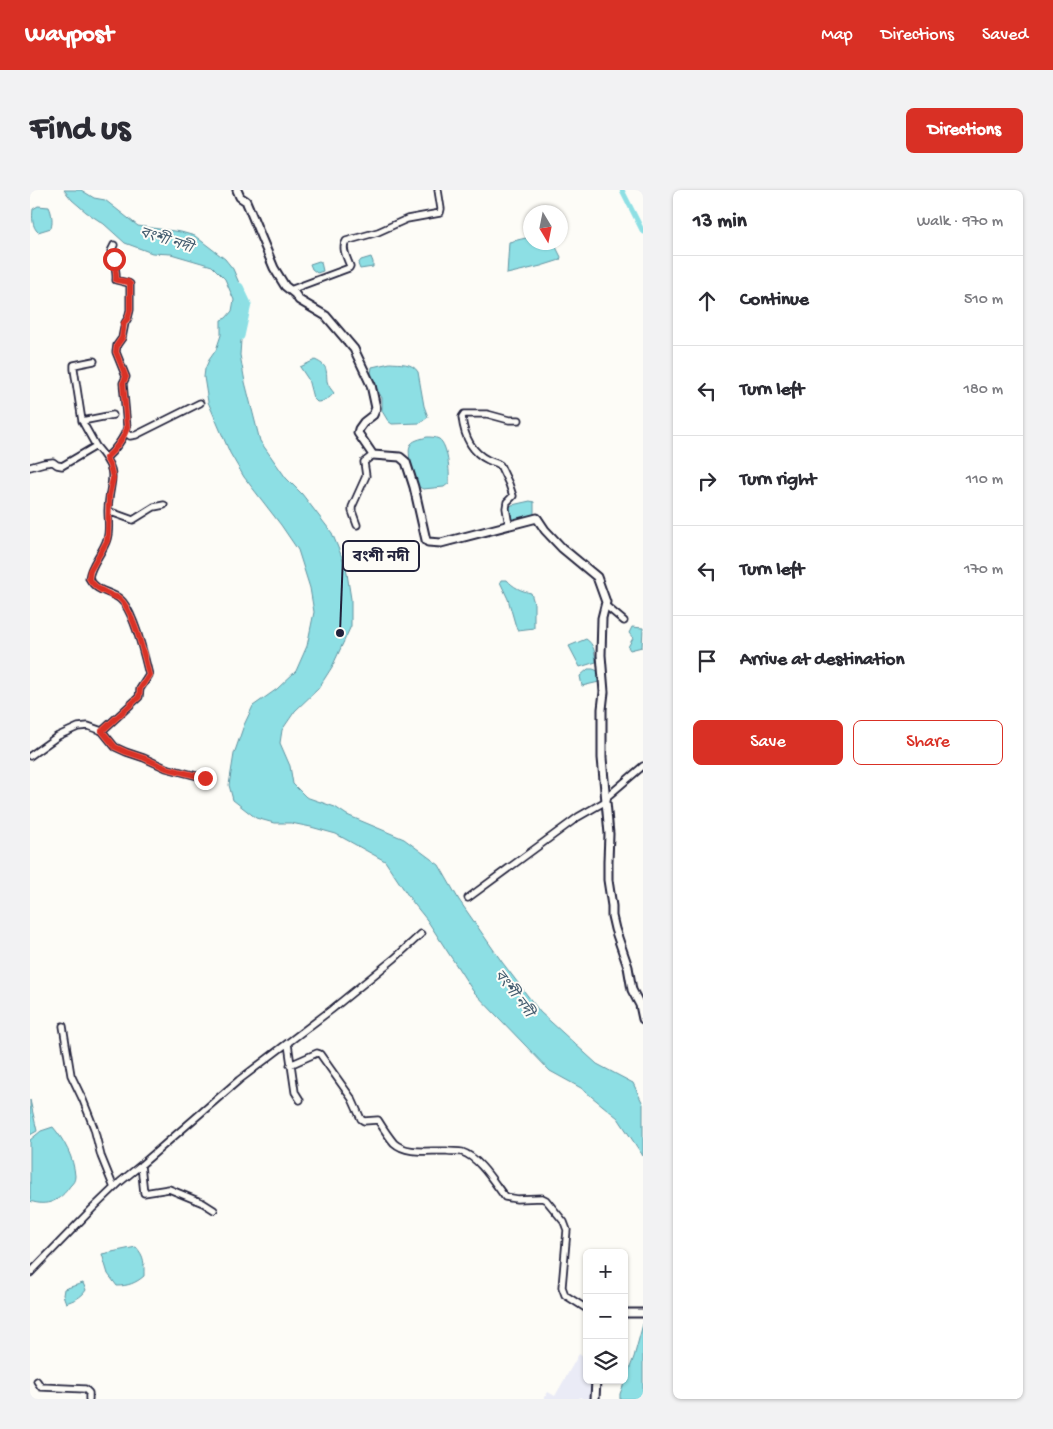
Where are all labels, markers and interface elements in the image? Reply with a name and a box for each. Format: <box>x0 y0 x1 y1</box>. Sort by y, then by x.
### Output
text: Waypost <box>25 21 113 50</box>
text: Map <box>821 25 853 46</box>
text: Directions <box>881 25 954 46</box>
text: Saved <box>982 25 1028 46</box>
button: Directions <box>906 108 1023 153</box>
text: Find us <box>30 110 130 151</box>
north arrow <box>523 205 568 250</box>
text: 13 min <box>693 210 747 235</box>
text: Walk · 970 m <box>917 213 1003 232</box>
water label: বংশী নদী <box>137 222 198 259</box>
route start <box>103 248 126 271</box>
icon: ahead <box>693 287 721 315</box>
text: Continue <box>740 289 809 312</box>
text: 510 m <box>964 291 1003 310</box>
icon: left <box>693 377 721 405</box>
text: Turn left <box>740 379 804 402</box>
text: 180 m <box>964 381 1003 400</box>
icon: right <box>693 467 721 495</box>
text: Turn right <box>740 469 816 492</box>
text: 110 m <box>966 471 1003 490</box>
callout: বংশী নদী <box>343 541 419 571</box>
text: বংশী নদী <box>352 547 410 567</box>
icon: left <box>693 557 721 585</box>
text: Turn left <box>740 559 804 582</box>
text: 170 m <box>964 561 1003 580</box>
icon: arrive <box>693 647 721 675</box>
text: Arrive at destination <box>740 649 904 672</box>
button: Save <box>693 720 843 765</box>
button: Share <box>853 720 1003 765</box>
route end <box>194 767 217 790</box>
water label: বংশী নদী <box>489 966 540 1024</box>
map controls <box>583 1249 628 1384</box>
button: + <box>583 1249 628 1294</box>
button: − <box>583 1294 628 1339</box>
button: layers <box>583 1339 628 1384</box>

